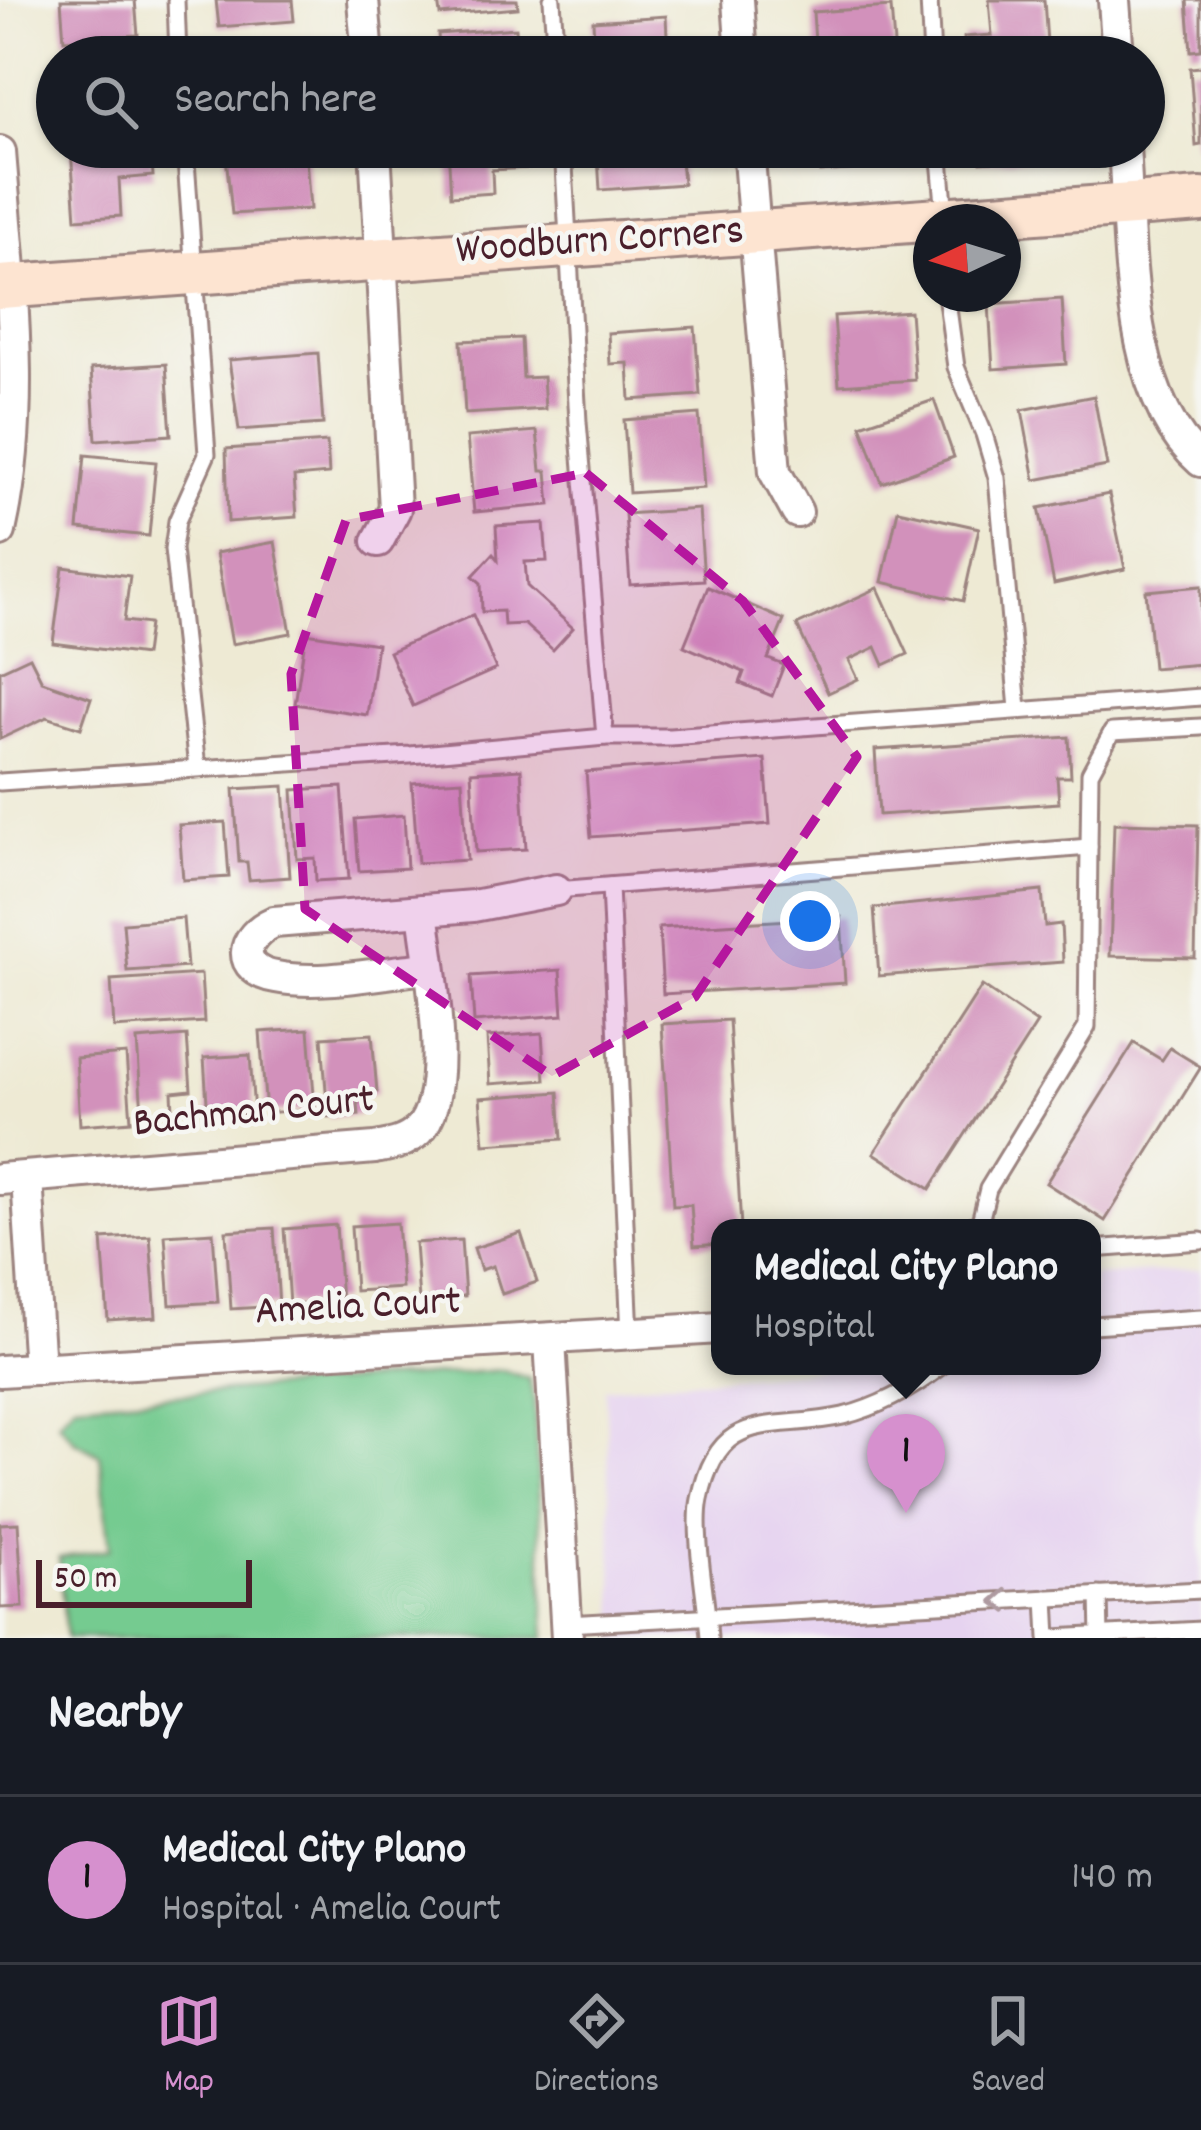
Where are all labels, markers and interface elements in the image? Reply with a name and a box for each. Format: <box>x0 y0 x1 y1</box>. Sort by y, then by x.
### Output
search box <box>36 36 1165 168</box>
icon: search <box>78 69 144 135</box>
text: Search here <box>174 70 377 134</box>
street label: Woodburn Corners <box>454 203 746 283</box>
north arrow <box>913 204 1021 312</box>
your location <box>780 891 840 951</box>
street label: Bachman Court <box>131 1072 377 1156</box>
popup <box>711 1219 1101 1375</box>
text: Medical City Plano <box>754 1238 1058 1302</box>
street label: Amelia Court <box>254 1274 462 1344</box>
text: Hospital <box>754 1302 875 1357</box>
pin: 1 <box>867 1414 945 1513</box>
scale bar <box>36 1554 252 1607</box>
text: 50 m <box>54 1557 118 1604</box>
one-way arrow <box>990 1587 1009 1613</box>
text: Nearby <box>48 1680 181 1752</box>
text: Medical City Plano <box>162 1820 466 1884</box>
text: 1 <box>83 1852 91 1907</box>
text: 140 m <box>1071 1852 1153 1907</box>
text: Hospital · Amelia Court <box>162 1884 501 1939</box>
tab: Map <box>156 1988 222 2107</box>
tab: Directions <box>534 1988 659 2107</box>
tab: Saved <box>971 1988 1045 2107</box>

